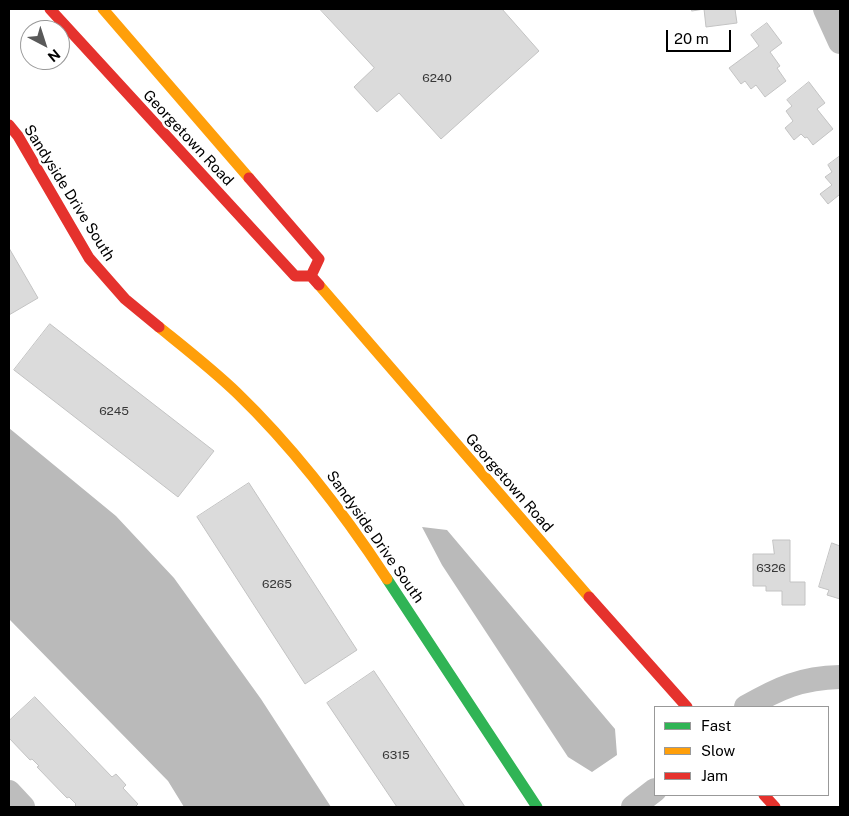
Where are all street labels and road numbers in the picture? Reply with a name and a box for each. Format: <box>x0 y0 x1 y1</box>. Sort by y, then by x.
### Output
street label: Georgetown Road <box>139 86 237 190</box>
street label: Sandyside Drive South <box>20 121 118 265</box>
street label: Georgetown Road <box>461 430 557 536</box>
street label: Sandyside Drive South <box>322 467 428 607</box>

